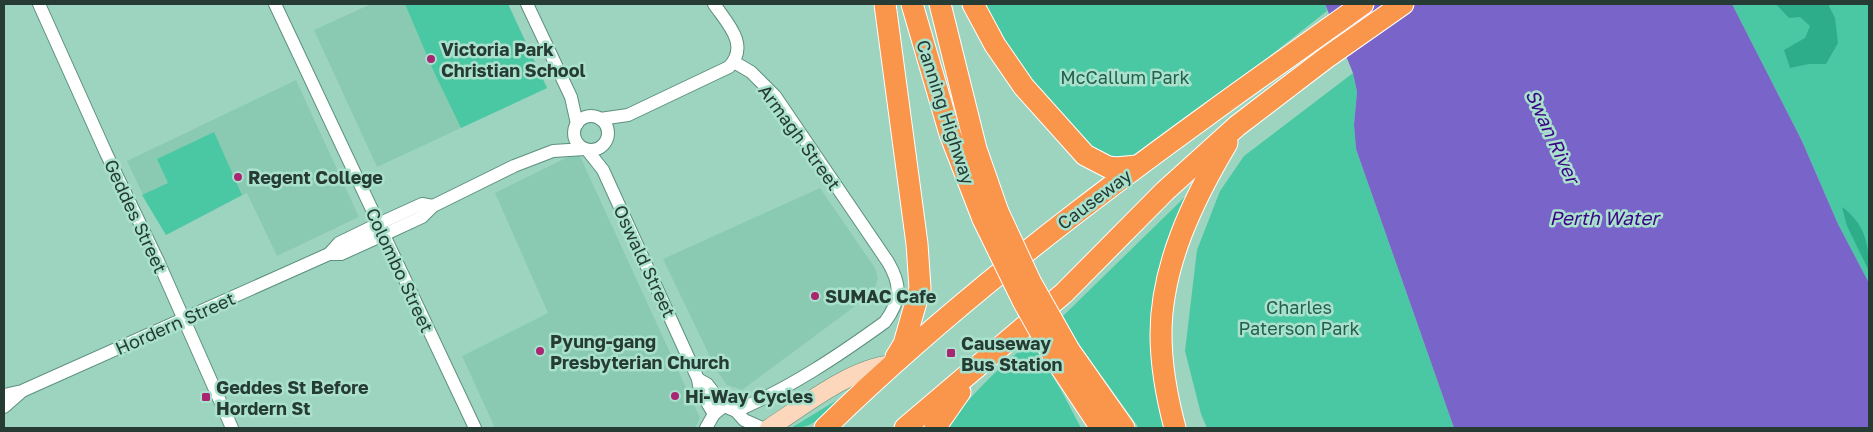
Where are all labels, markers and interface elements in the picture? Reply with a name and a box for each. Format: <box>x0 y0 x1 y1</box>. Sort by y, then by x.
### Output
street label: Canning Highway <box>912 37 980 187</box>
place label: Victoria Park Christian School <box>441 38 586 81</box>
marker: Victoria Park Christian School <box>425 53 437 65</box>
park label: McCallum Park <box>1060 66 1190 88</box>
street label: Armagh Street <box>754 80 846 194</box>
water label: Swan River <box>1521 85 1586 189</box>
street label: Geddes Street <box>100 156 172 276</box>
street label: Causeway <box>1053 164 1135 234</box>
place label: Regent College <box>248 166 383 188</box>
marker: Regent College <box>232 171 244 183</box>
street label: Oswald Street <box>609 201 681 321</box>
street label: Colombo Street <box>362 204 438 336</box>
water label: Perth Water <box>1549 206 1661 229</box>
place label: SUMAC Cafe <box>825 285 937 307</box>
street label: Hordern Street <box>112 287 238 359</box>
marker: SUMAC Cafe <box>809 290 821 302</box>
park label: Charles Paterson Park <box>1238 296 1360 339</box>
place label: Pyung-gang Presbyterian Church <box>550 330 729 373</box>
place label: Causeway Bus Station <box>961 332 1062 375</box>
marker: Pyung-gang Presbyterian Church <box>534 345 546 357</box>
marker: Causeway Bus Station <box>945 347 957 359</box>
place label: Geddes St Before Hordern St <box>216 376 369 419</box>
place label: Hi-Way Cycles <box>685 385 813 407</box>
marker: Hi-Way Cycles <box>669 390 681 402</box>
marker: Geddes St Before Hordern St <box>200 391 212 403</box>

